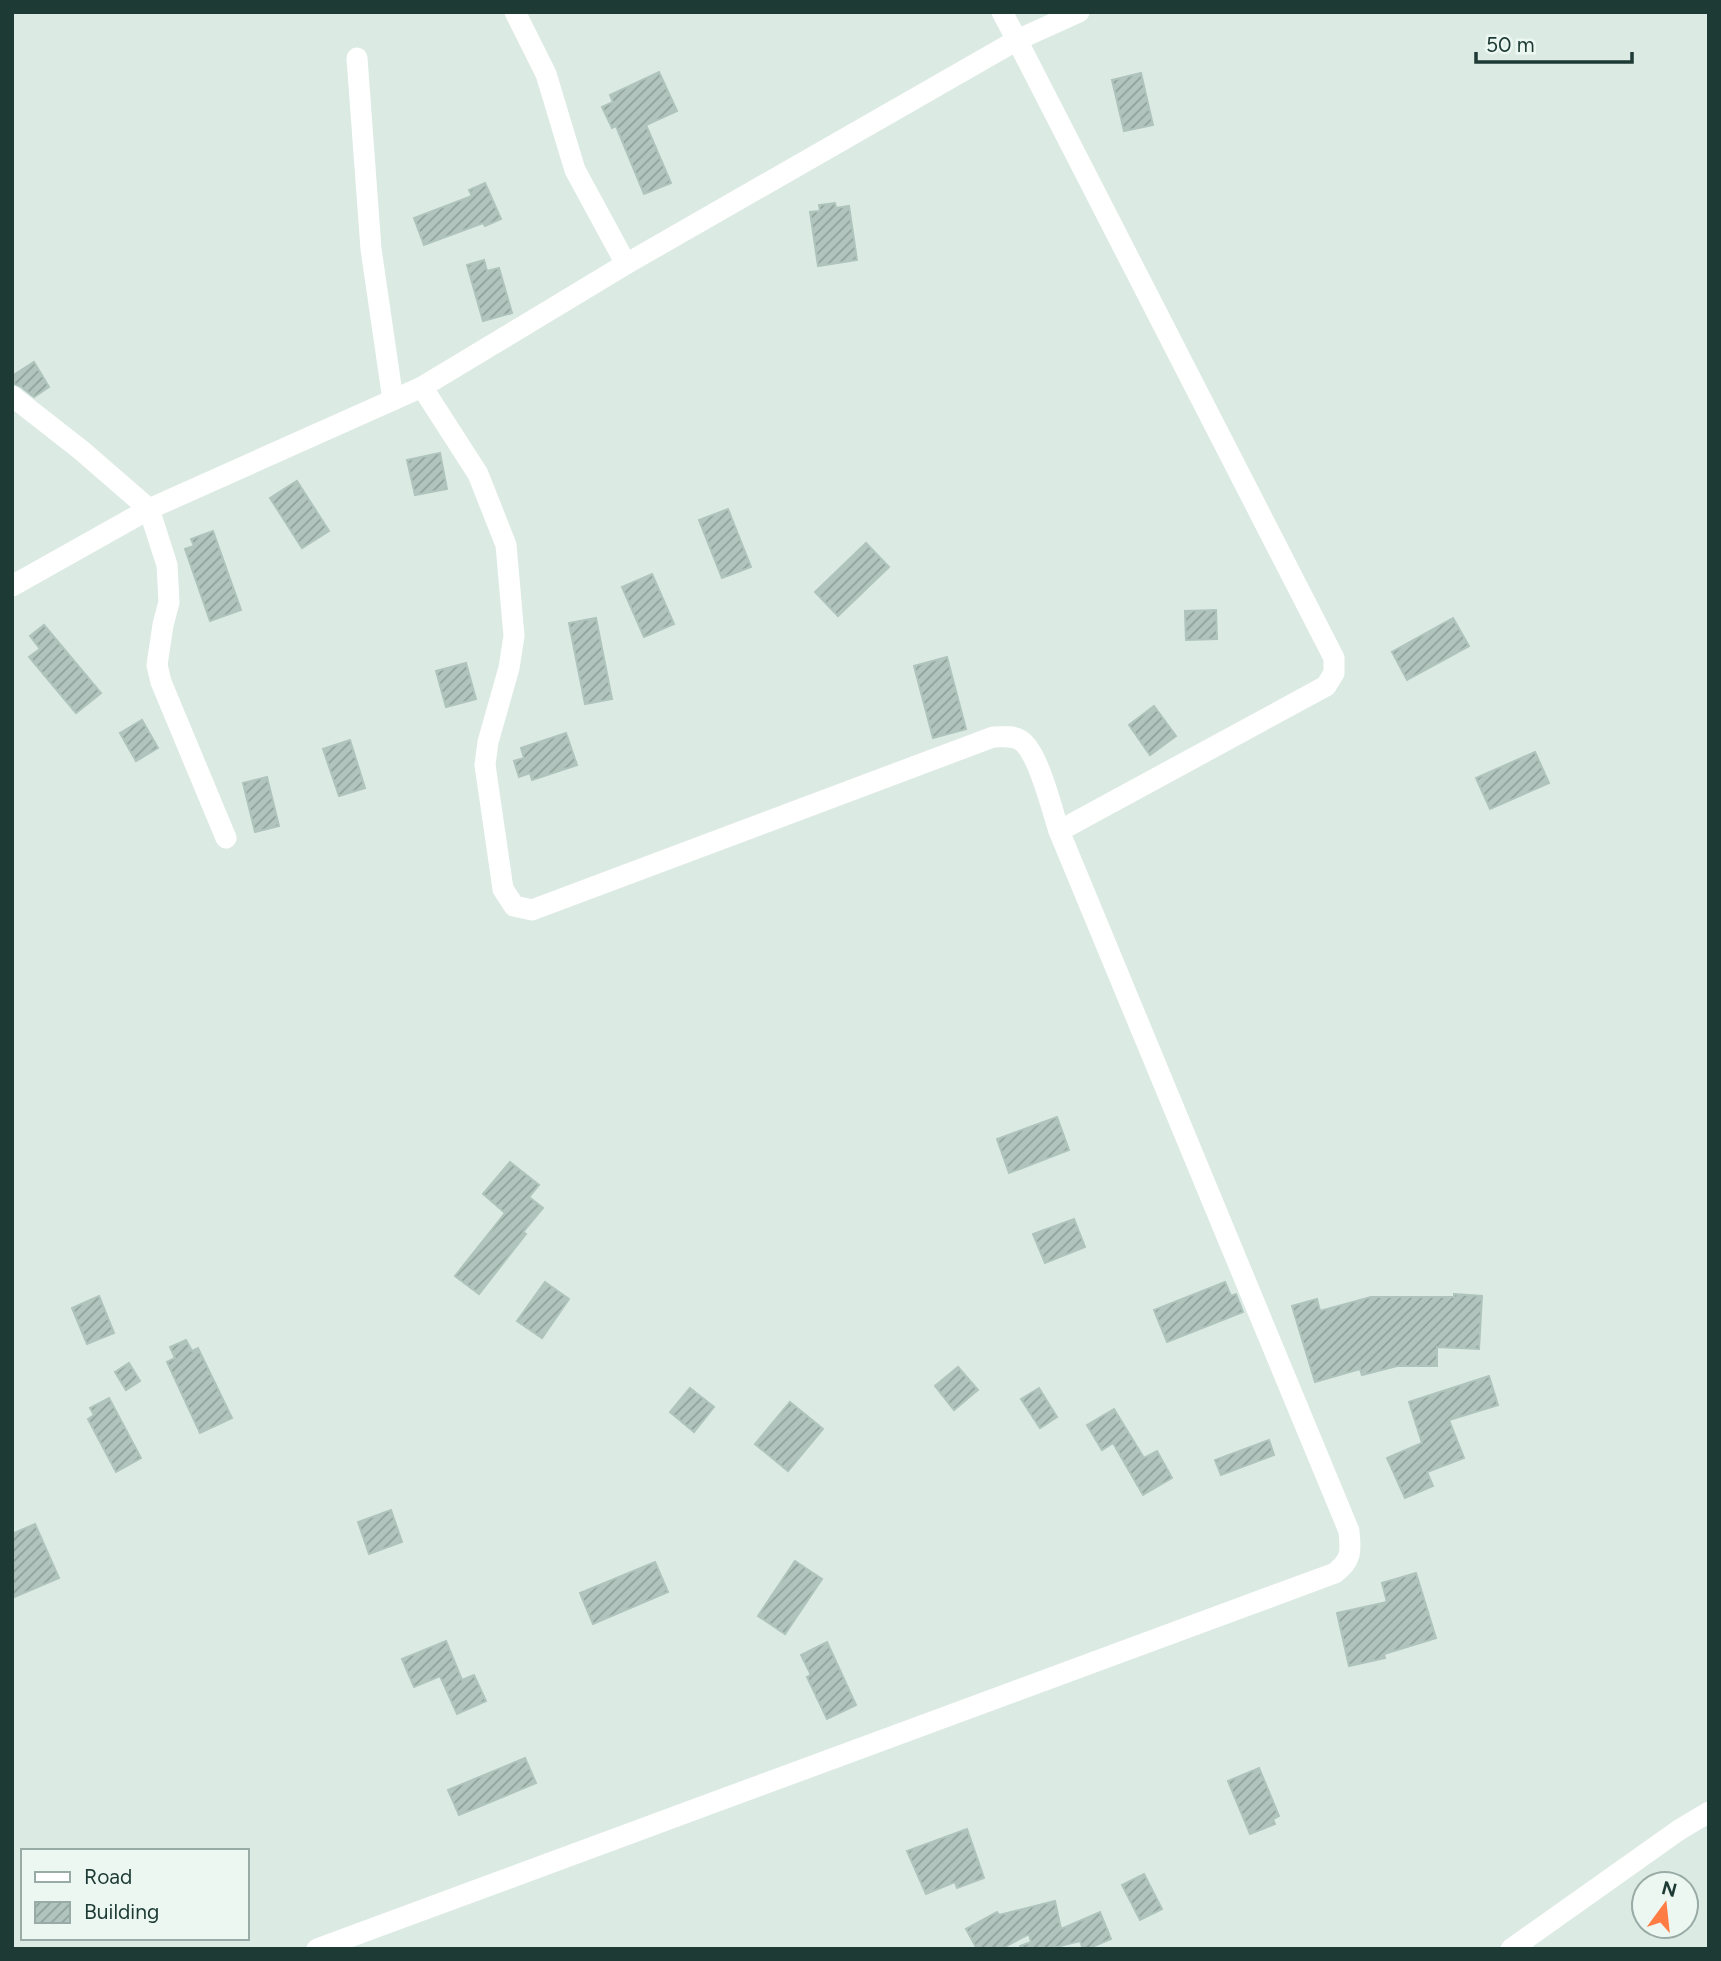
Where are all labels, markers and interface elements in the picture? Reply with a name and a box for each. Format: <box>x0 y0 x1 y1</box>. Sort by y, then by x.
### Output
scale bar <box>1476 21 1632 65</box>
text: 50 m <box>1486 32 1535 57</box>
legend <box>21 1849 248 1940</box>
text: Road <box>84 1864 132 1889</box>
north arrow <box>1630 1870 1700 1940</box>
text: N <box>1659 1876 1679 1902</box>
text: Building <box>84 1899 159 1924</box>

